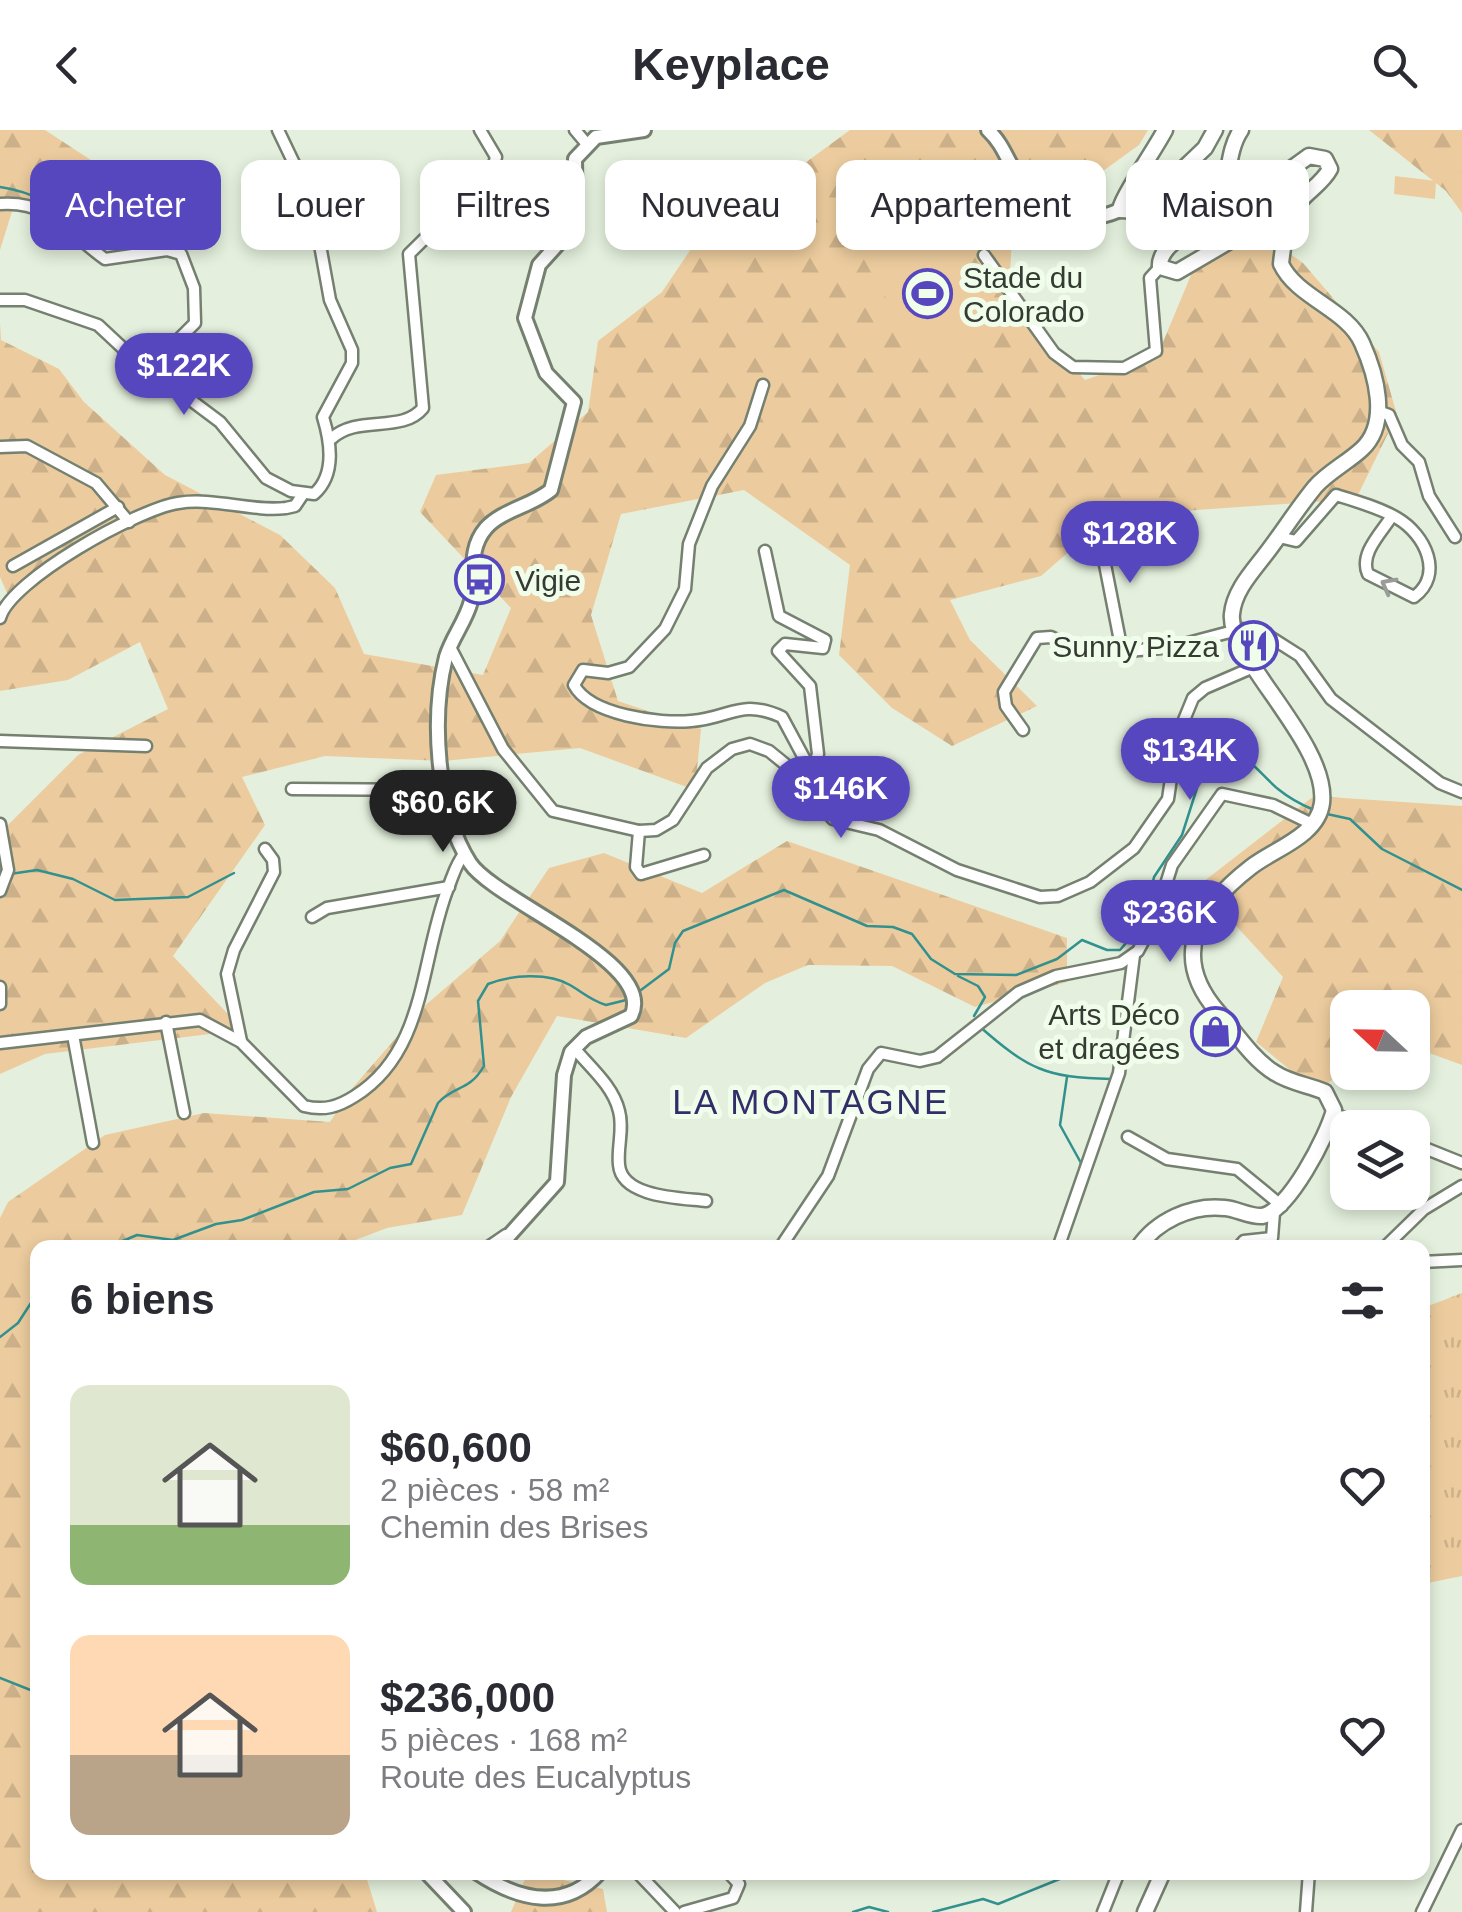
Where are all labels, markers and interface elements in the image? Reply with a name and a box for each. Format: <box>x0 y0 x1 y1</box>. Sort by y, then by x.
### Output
icon: back <box>40 38 95 93</box>
icon: search <box>1367 38 1422 93</box>
text: Keyplace <box>632 39 830 90</box>
chip: Acheter <box>30 160 221 250</box>
chip: Louer <box>241 160 400 250</box>
chip: Filtres <box>420 160 585 250</box>
chip: Nouveau <box>605 160 816 250</box>
chip: Appartement <box>836 160 1106 250</box>
chip: Maison <box>1126 160 1309 250</box>
place label: Stade du Colorado <box>963 261 1085 328</box>
sports icon: Stade du Colorado <box>902 268 954 320</box>
pin: $122K <box>114 333 254 418</box>
text: $122K <box>137 347 231 383</box>
pin: $128K <box>1060 501 1200 586</box>
text: $128K <box>1083 515 1177 551</box>
bus stop icon: Vigie <box>454 554 506 606</box>
place label: Vigie <box>515 564 581 597</box>
one-way arrow <box>1381 577 1399 597</box>
restaurant icon: Sunny Pizza <box>1228 620 1280 672</box>
place label: Sunny Pizza <box>1052 630 1219 663</box>
pin: $134K <box>1120 718 1260 803</box>
text: $134K <box>1143 732 1237 768</box>
pin: $146K <box>771 756 911 841</box>
pin: $60.6K <box>362 770 524 855</box>
text: $146K <box>794 770 888 806</box>
text: $60.6K <box>391 784 495 820</box>
pin: $236K <box>1100 880 1240 965</box>
text: $236K <box>1123 894 1217 930</box>
north arrow <box>1330 990 1430 1090</box>
map controls <box>1330 990 1430 1210</box>
place label: Arts Déco et dragées <box>1038 998 1180 1065</box>
shop icon: Arts Déco et dragées <box>1189 1005 1241 1057</box>
district label: LA MONTAGNE <box>672 1082 950 1121</box>
button: layers <box>1330 1110 1430 1210</box>
icon: filters <box>1335 1273 1390 1328</box>
text: 6 biens <box>70 1276 215 1323</box>
text: $60,600 <box>380 1424 532 1471</box>
icon: home <box>150 1425 270 1545</box>
icon: heart <box>1335 1458 1390 1513</box>
text: 2 pièces · 58 m² <box>380 1472 609 1508</box>
text: Chemin des Brises <box>380 1509 649 1545</box>
text: $236,000 <box>380 1674 555 1721</box>
icon: home <box>150 1675 270 1795</box>
icon: heart <box>1335 1708 1390 1763</box>
text: 5 pièces · 168 m² <box>380 1722 627 1758</box>
text: Route des Eucalyptus <box>380 1759 691 1795</box>

